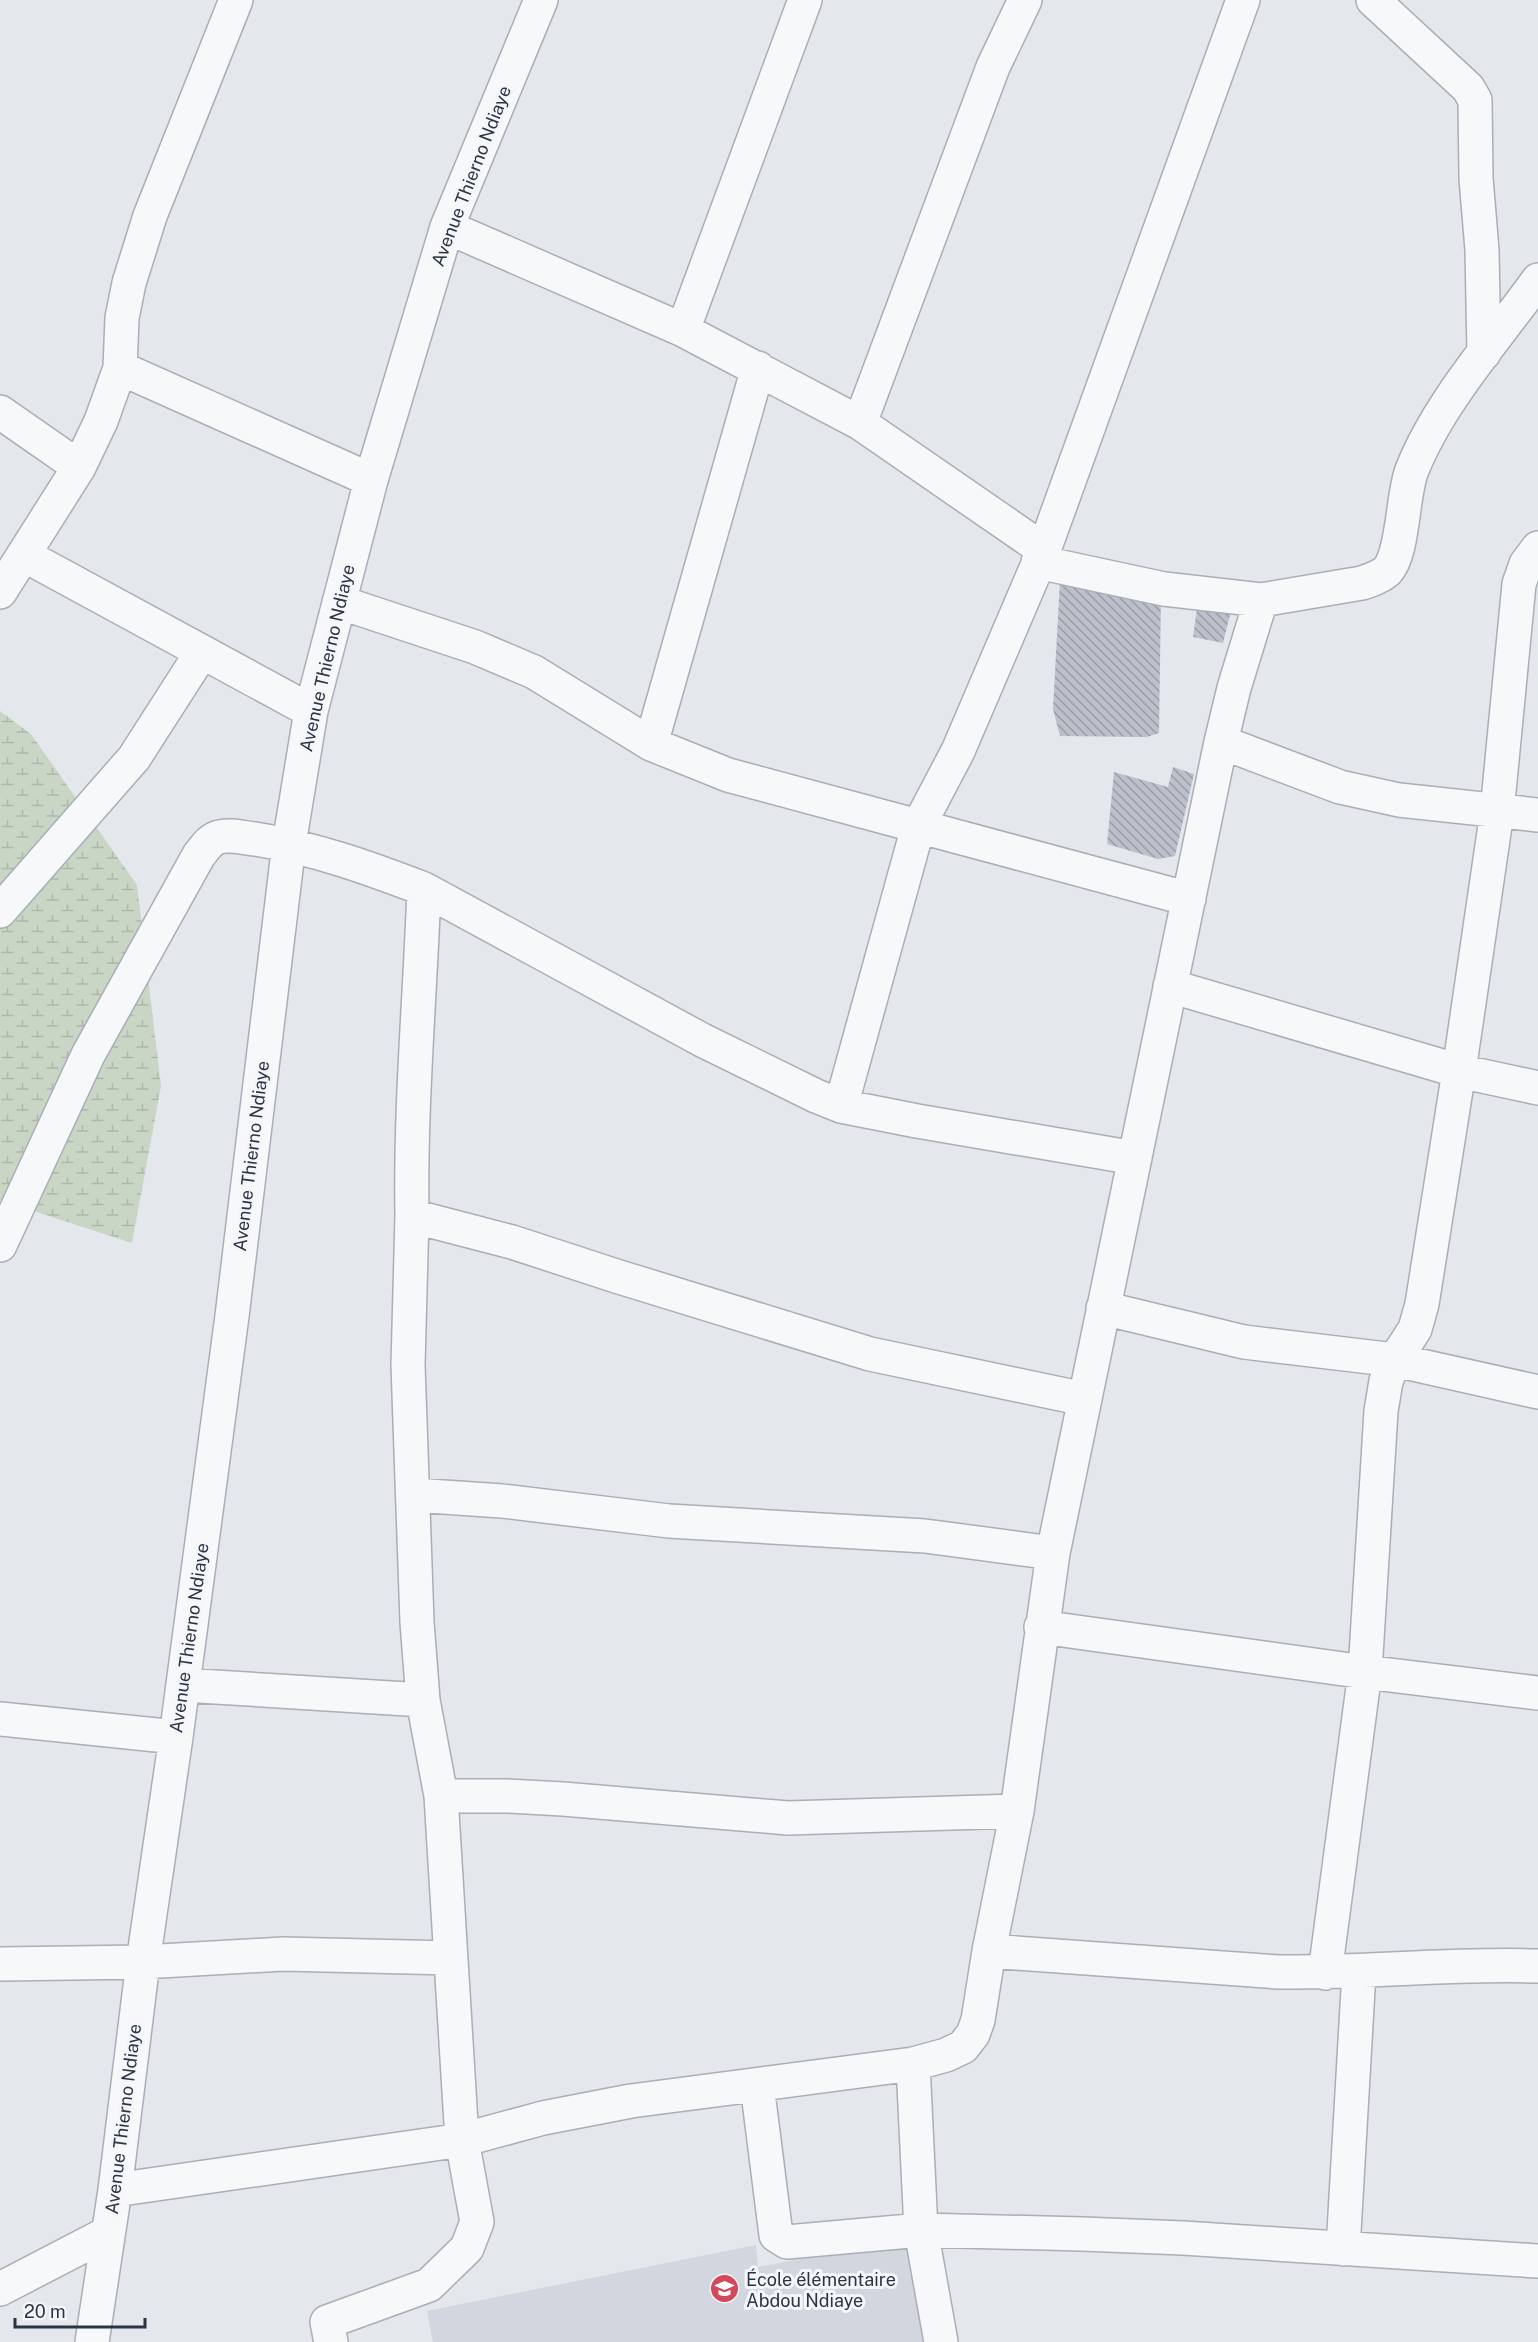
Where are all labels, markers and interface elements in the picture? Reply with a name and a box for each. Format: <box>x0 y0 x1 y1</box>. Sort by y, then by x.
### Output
street label: Avenue Thierno Ndiaye <box>427 83 515 269</box>
street label: Avenue Thierno Ndiaye <box>295 562 359 754</box>
street label: Avenue Thierno Ndiaye <box>229 1060 273 1252</box>
street label: Avenue Thierno Ndiaye <box>165 1542 213 1734</box>
street label: Avenue Thierno Ndiaye <box>101 2023 145 2215</box>
place label: École élémentaire Abdou Ndiaye <box>746 2268 896 2311</box>
school or university icon: École élémentaire Abdou Ndiaye <box>709 2273 741 2305</box>
scale bar <box>15 2291 146 2329</box>
text: 20 m <box>24 2301 66 2322</box>

